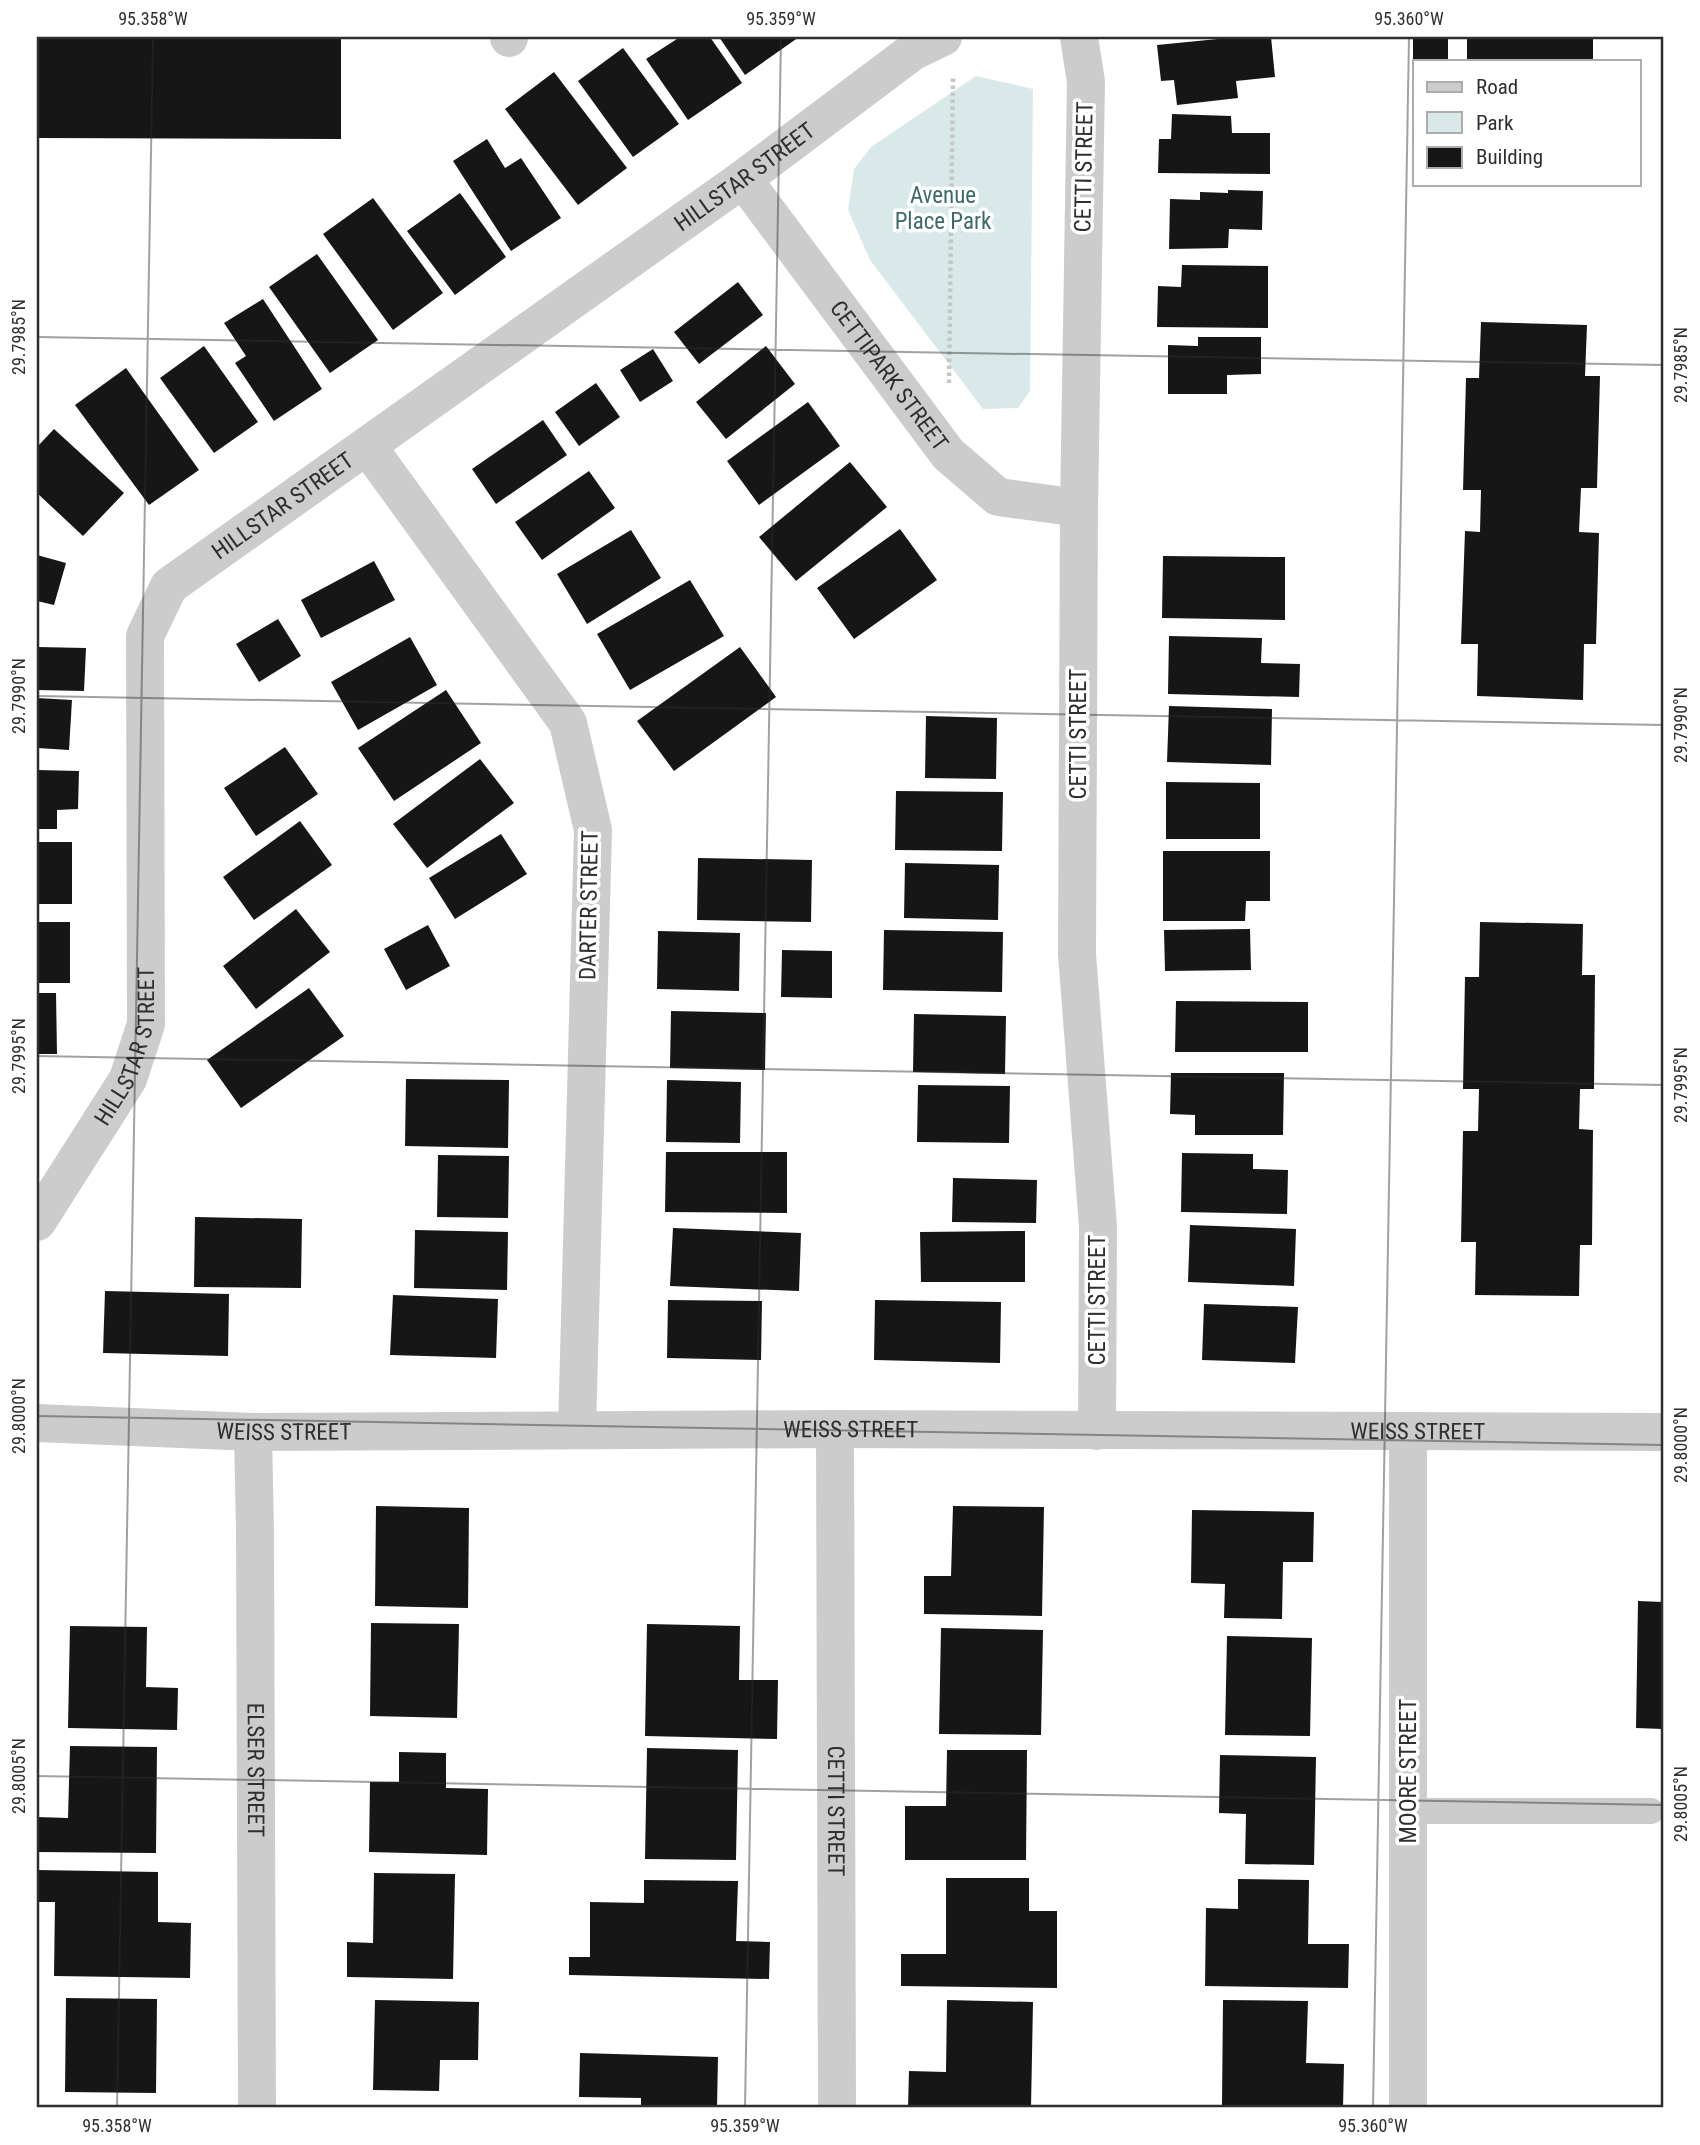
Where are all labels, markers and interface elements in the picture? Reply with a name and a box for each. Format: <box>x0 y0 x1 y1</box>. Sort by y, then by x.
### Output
text: 95.358°W <box>118 8 188 29</box>
text: 95.359°W <box>746 8 816 29</box>
text: 95.360°W <box>1374 8 1444 29</box>
legend <box>1413 60 1640 186</box>
text: Road <box>1476 75 1518 99</box>
street label: CETTI STREET <box>1069 101 1099 233</box>
text: Park <box>1476 111 1514 135</box>
street label: HILLSTAR STREET <box>669 117 820 237</box>
text: Building <box>1476 145 1543 169</box>
park label: Avenue Place Park <box>895 182 992 235</box>
street label: CETTIPARK STREET <box>825 295 954 456</box>
text: 29.7985°N <box>8 299 29 375</box>
text: 29.7985°N <box>1670 327 1691 403</box>
street label: HILLSTAR STREET <box>207 446 358 565</box>
text: 29.7990°N <box>8 658 29 734</box>
street label: CETTI STREET <box>1065 668 1092 800</box>
text: 29.7990°N <box>1670 687 1691 763</box>
street label: DARTER STREET <box>574 830 604 980</box>
street label: HILLSTAR STREET <box>89 967 160 1130</box>
text: 29.7995°N <box>8 1018 29 1094</box>
text: 29.7995°N <box>1670 1047 1691 1123</box>
street label: CETTI STREET <box>1084 1234 1111 1366</box>
text: 29.8000°N <box>8 1378 29 1454</box>
text: 29.8000°N <box>1670 1407 1691 1483</box>
street label: WEISS STREET <box>783 1415 918 1443</box>
street label: WEISS STREET <box>216 1417 351 1446</box>
street label: WEISS STREET <box>1350 1417 1485 1445</box>
street label: MOORE STREET <box>1395 1698 1422 1844</box>
street label: ELSER STREET <box>242 1703 270 1837</box>
text: 29.8005°N <box>8 1738 29 1814</box>
street label: CETTI STREET <box>822 1745 850 1877</box>
text: 29.8005°N <box>1670 1766 1691 1842</box>
text: 95.358°W <box>82 2115 152 2136</box>
text: 95.359°W <box>710 2115 780 2136</box>
text: 95.360°W <box>1338 2115 1408 2136</box>

